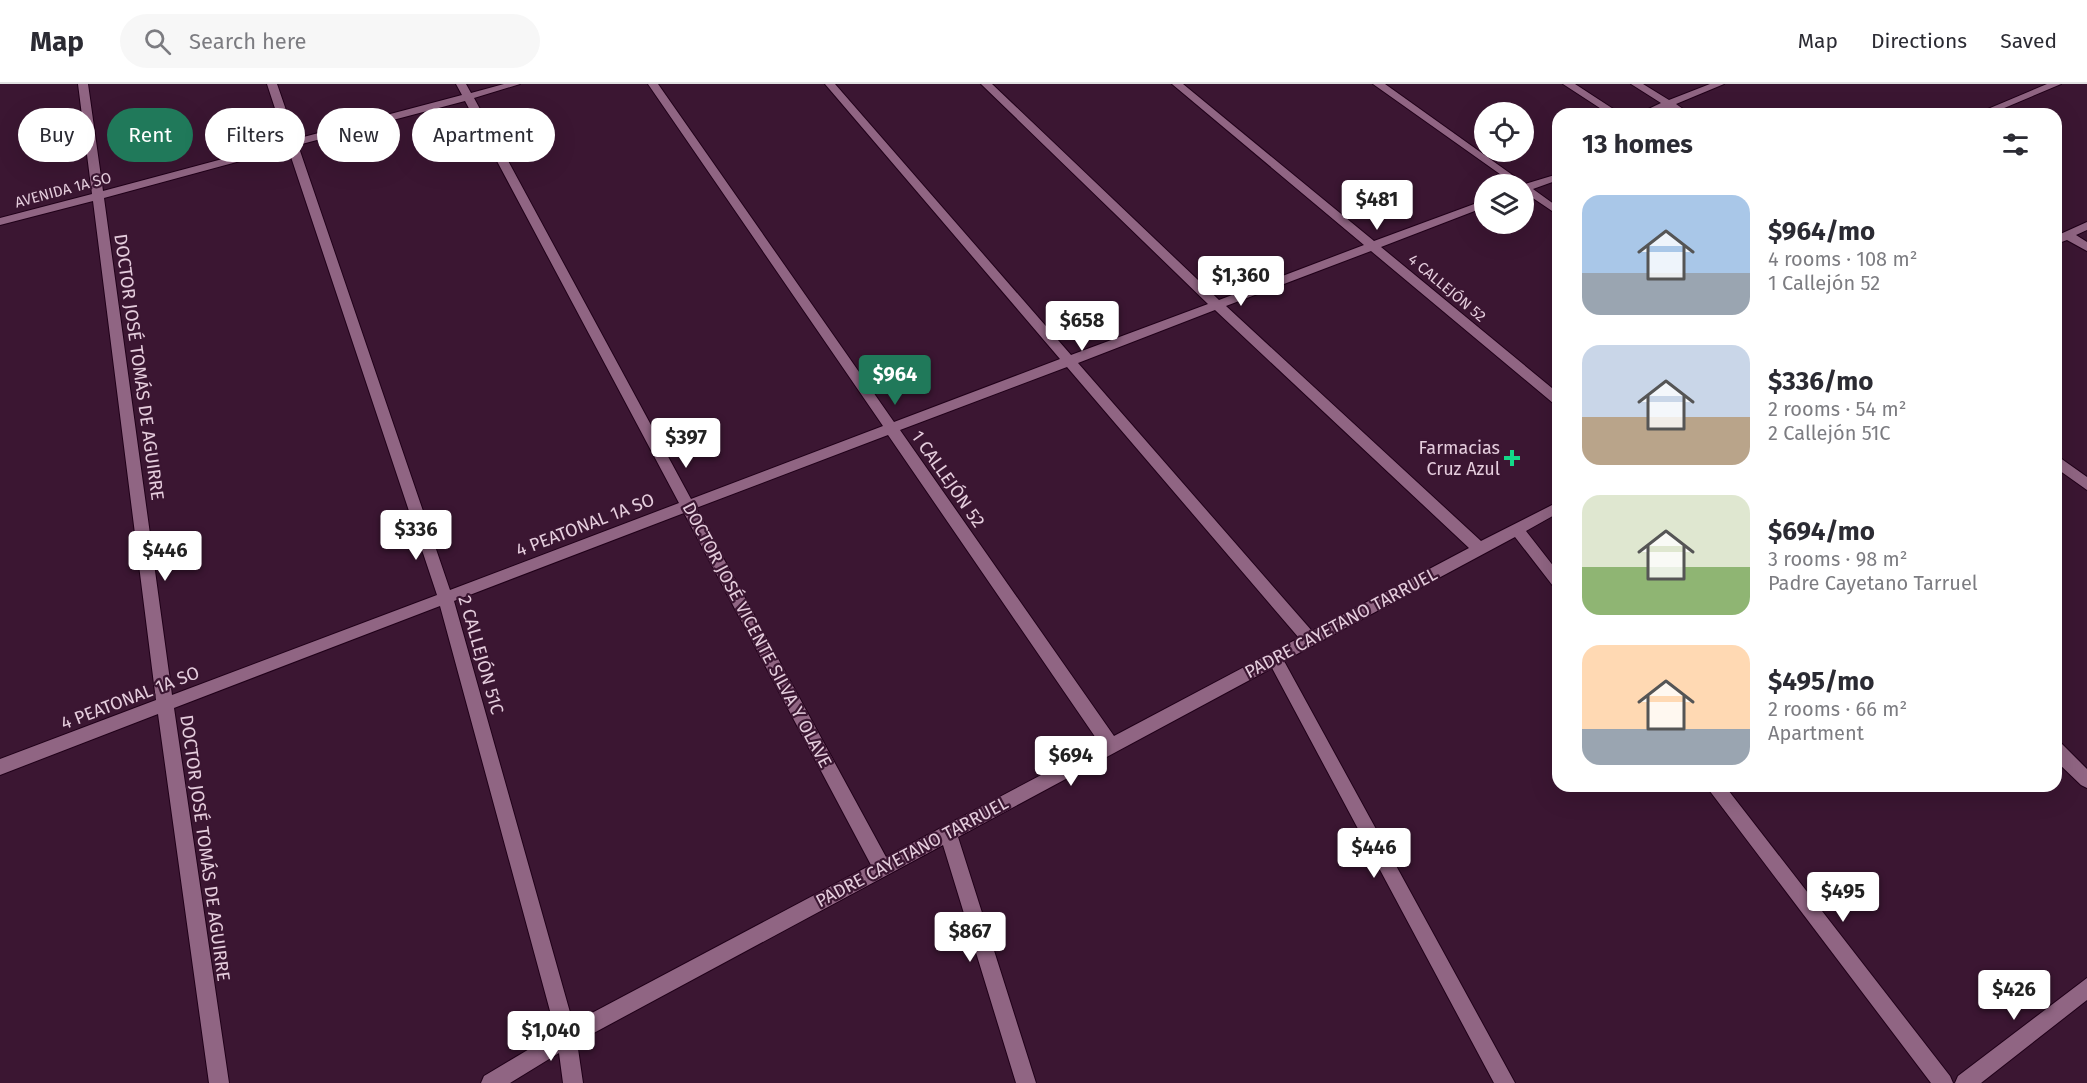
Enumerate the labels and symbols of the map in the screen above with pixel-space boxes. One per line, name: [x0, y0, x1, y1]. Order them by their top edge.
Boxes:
street label: AVENIDA 1A SO: [13, 168, 113, 212]
pin: $481: [1341, 180, 1413, 231]
street label: DOCTOR JOSÉ TOMÁS DE AGUIRRE: [109, 232, 170, 502]
street label: 4 CALLEJÓN 52: [1405, 250, 1489, 326]
pin: $1,360: [1192, 256, 1290, 307]
pin: $658: [1046, 301, 1118, 352]
pin: $964: [859, 355, 931, 406]
pin: $397: [650, 418, 722, 469]
street label: 1 CALLEJÓN 52: [907, 426, 990, 532]
place label: Farmacias Cruz Azul: [1419, 437, 1500, 480]
marker: Farmacias Cruz Azul: [1505, 451, 1519, 465]
street label: 4 PEATONAL 1A SO: [513, 488, 657, 562]
street label: DOCTOR JOSÉ VICENTE SILVA Y OLAVE: [678, 498, 837, 771]
pin: $336: [380, 510, 452, 561]
pin: $446: [129, 531, 201, 582]
street label: PADRE CAYETANO TARRUEL: [1241, 563, 1441, 683]
street label: 2 CALLEJÓN 51C: [454, 593, 508, 717]
street label: 4 PEATONAL 1A SO: [58, 661, 202, 735]
street label: DOCTOR JOSÉ TOMÁS DE AGUIRRE: [175, 713, 236, 983]
pin: $694: [1035, 736, 1107, 787]
street label: PADRE CAYETANO TARRUEL: [812, 792, 1012, 912]
pin: $446: [1338, 828, 1410, 879]
pin: $495: [1807, 872, 1879, 923]
pin: $867: [934, 912, 1006, 963]
pin: $426: [1978, 970, 2050, 1021]
pin: $1,040: [502, 1011, 600, 1062]

